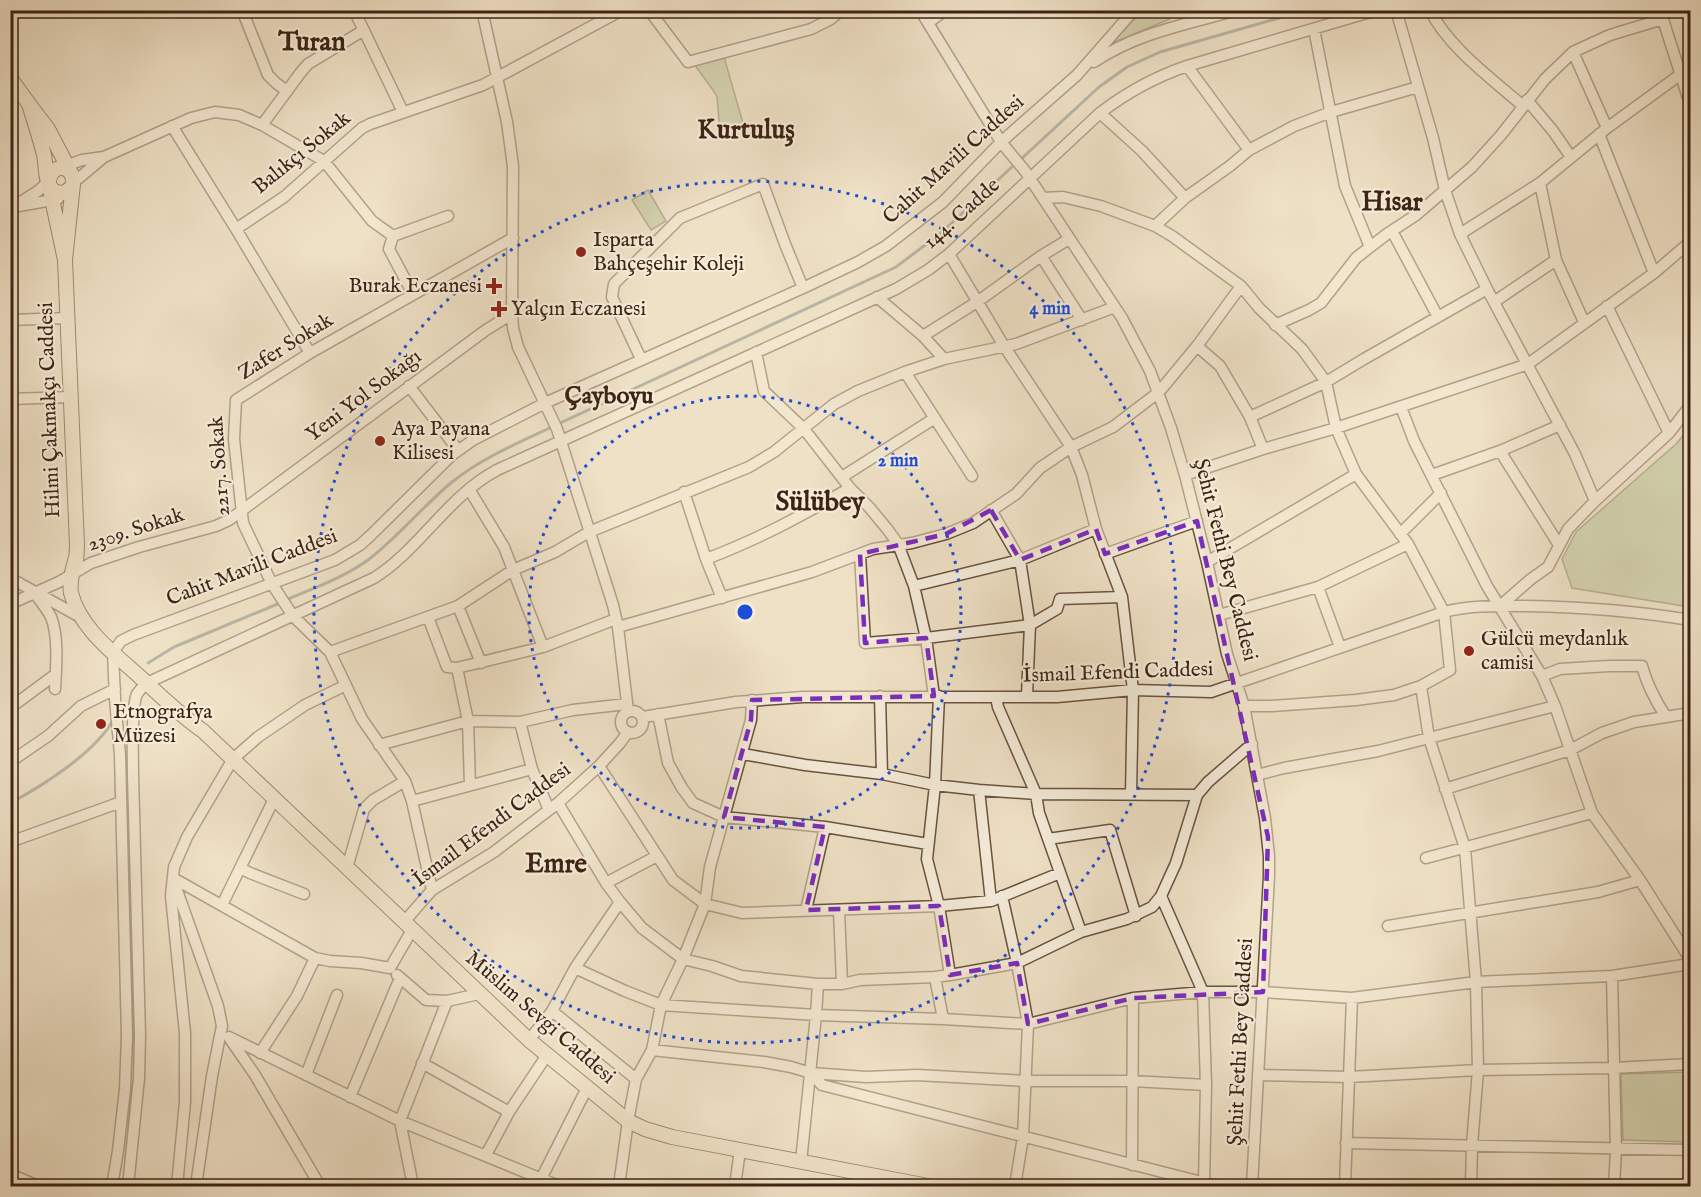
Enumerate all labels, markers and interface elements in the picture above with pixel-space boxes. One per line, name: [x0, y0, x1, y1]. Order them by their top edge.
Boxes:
district label: Turan: [277, 26, 346, 60]
street label: Cahit Mavili Caddesi: [878, 89, 1030, 231]
street label: Balıkçı Sokak: [248, 105, 357, 201]
district label: Kurtuluş: [697, 114, 795, 148]
street label: 144. Cadde: [918, 172, 1006, 256]
district label: Hisar: [1361, 186, 1424, 220]
place label: Isparta Bahçeşehir Koleji: [593, 227, 744, 278]
marker: Isparta Bahçeşehir Koleji: [574, 245, 588, 259]
place label: Burak Eczanesi: [348, 273, 482, 300]
marker: Burak Eczanesi: [487, 279, 501, 293]
place label: Yalçın Eczanesi: [511, 296, 646, 323]
text: 4 min: [1029, 298, 1071, 321]
street label: Hilmi Çakmakçı Caddesi: [33, 302, 67, 518]
marker: Yalçın Eczanesi: [492, 302, 506, 316]
street label: Zafer Sokak: [234, 307, 339, 387]
street label: Yeni Yol Sokağı: [301, 344, 427, 448]
district label: Çayboyu: [565, 381, 654, 412]
street label: 2217. Sokak: [203, 414, 237, 517]
place label: Aya Payana Kilisesi: [391, 416, 491, 467]
marker: Aya Payana Kilisesi: [373, 434, 387, 448]
text: 2 min: [878, 450, 919, 473]
street label: Şehit Fethi Bey Caddesi: [1187, 456, 1263, 664]
district label: Sülübey: [775, 486, 865, 520]
street label: 2309. Sokak: [84, 502, 188, 558]
street label: Cahit Mavili Caddesi: [163, 523, 341, 613]
centre of rings: [735, 602, 755, 622]
place label: Gülcü meydanlık camisi: [1481, 626, 1629, 677]
marker: Gülcü meydanlık camisi: [1462, 644, 1476, 658]
street label: İsmail Efendi Caddesi: [1022, 656, 1214, 690]
place label: Etnografya Müzesi: [113, 699, 213, 750]
marker: Etnografya Müzesi: [94, 717, 108, 731]
street label: İsmail Efendi Caddesi: [408, 757, 576, 893]
district label: Emre: [525, 848, 588, 882]
street label: Şehit Fethi Bey Caddesi: [1222, 937, 1260, 1147]
street label: Müslim Sevgi Caddesi: [459, 945, 621, 1091]

